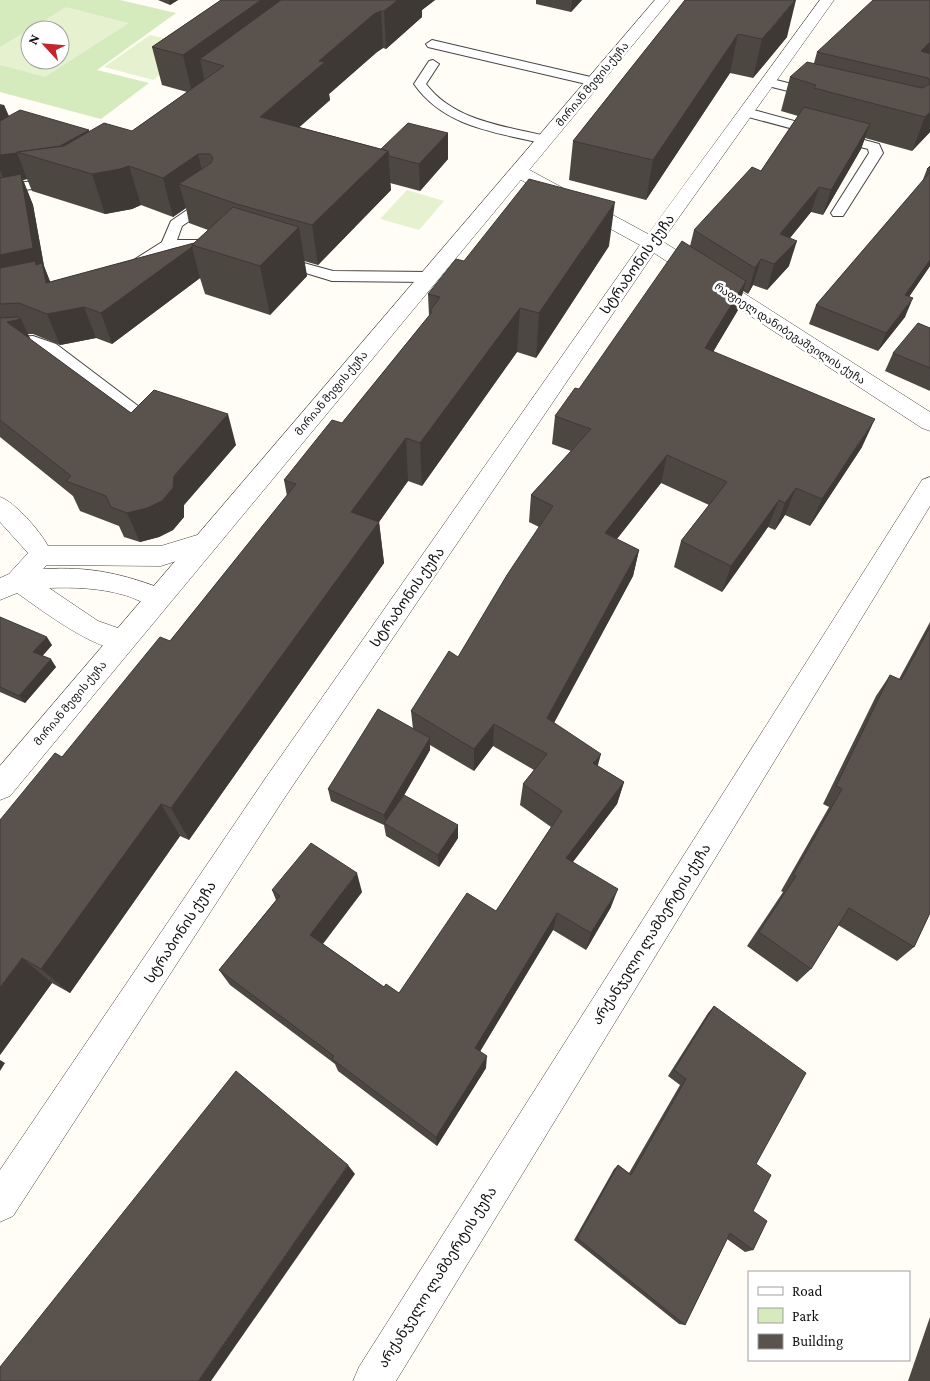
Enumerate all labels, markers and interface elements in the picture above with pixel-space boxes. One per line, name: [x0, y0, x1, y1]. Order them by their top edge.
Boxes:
north arrow: [20, 20, 70, 70]
text: N: [24, 31, 43, 47]
street label: მირიან მეფის ქუჩა: [553, 40, 631, 129]
street label: სტრაბონის ქუჩა: [597, 211, 678, 318]
street label: რაფიელ დანიბეგაშვილის ქუჩა: [712, 280, 867, 387]
street label: მირიან მეფის ქუჩა: [292, 349, 370, 438]
street label: სტრაბონის ქუჩა: [367, 544, 448, 651]
street label: მირიან მეფის ქუჩა: [31, 659, 109, 748]
street label: არქანჯელო ლამბერტის ქუჩა: [589, 841, 714, 1028]
street label: სტრაბონის ქუჩა: [141, 878, 220, 986]
street label: არქანჯელო ლამბერტის ქუჩა: [375, 1184, 500, 1371]
legend: [748, 1271, 910, 1361]
text: Road: [792, 1283, 823, 1299]
text: Park: [792, 1308, 819, 1324]
text: Building: [792, 1333, 843, 1350]

